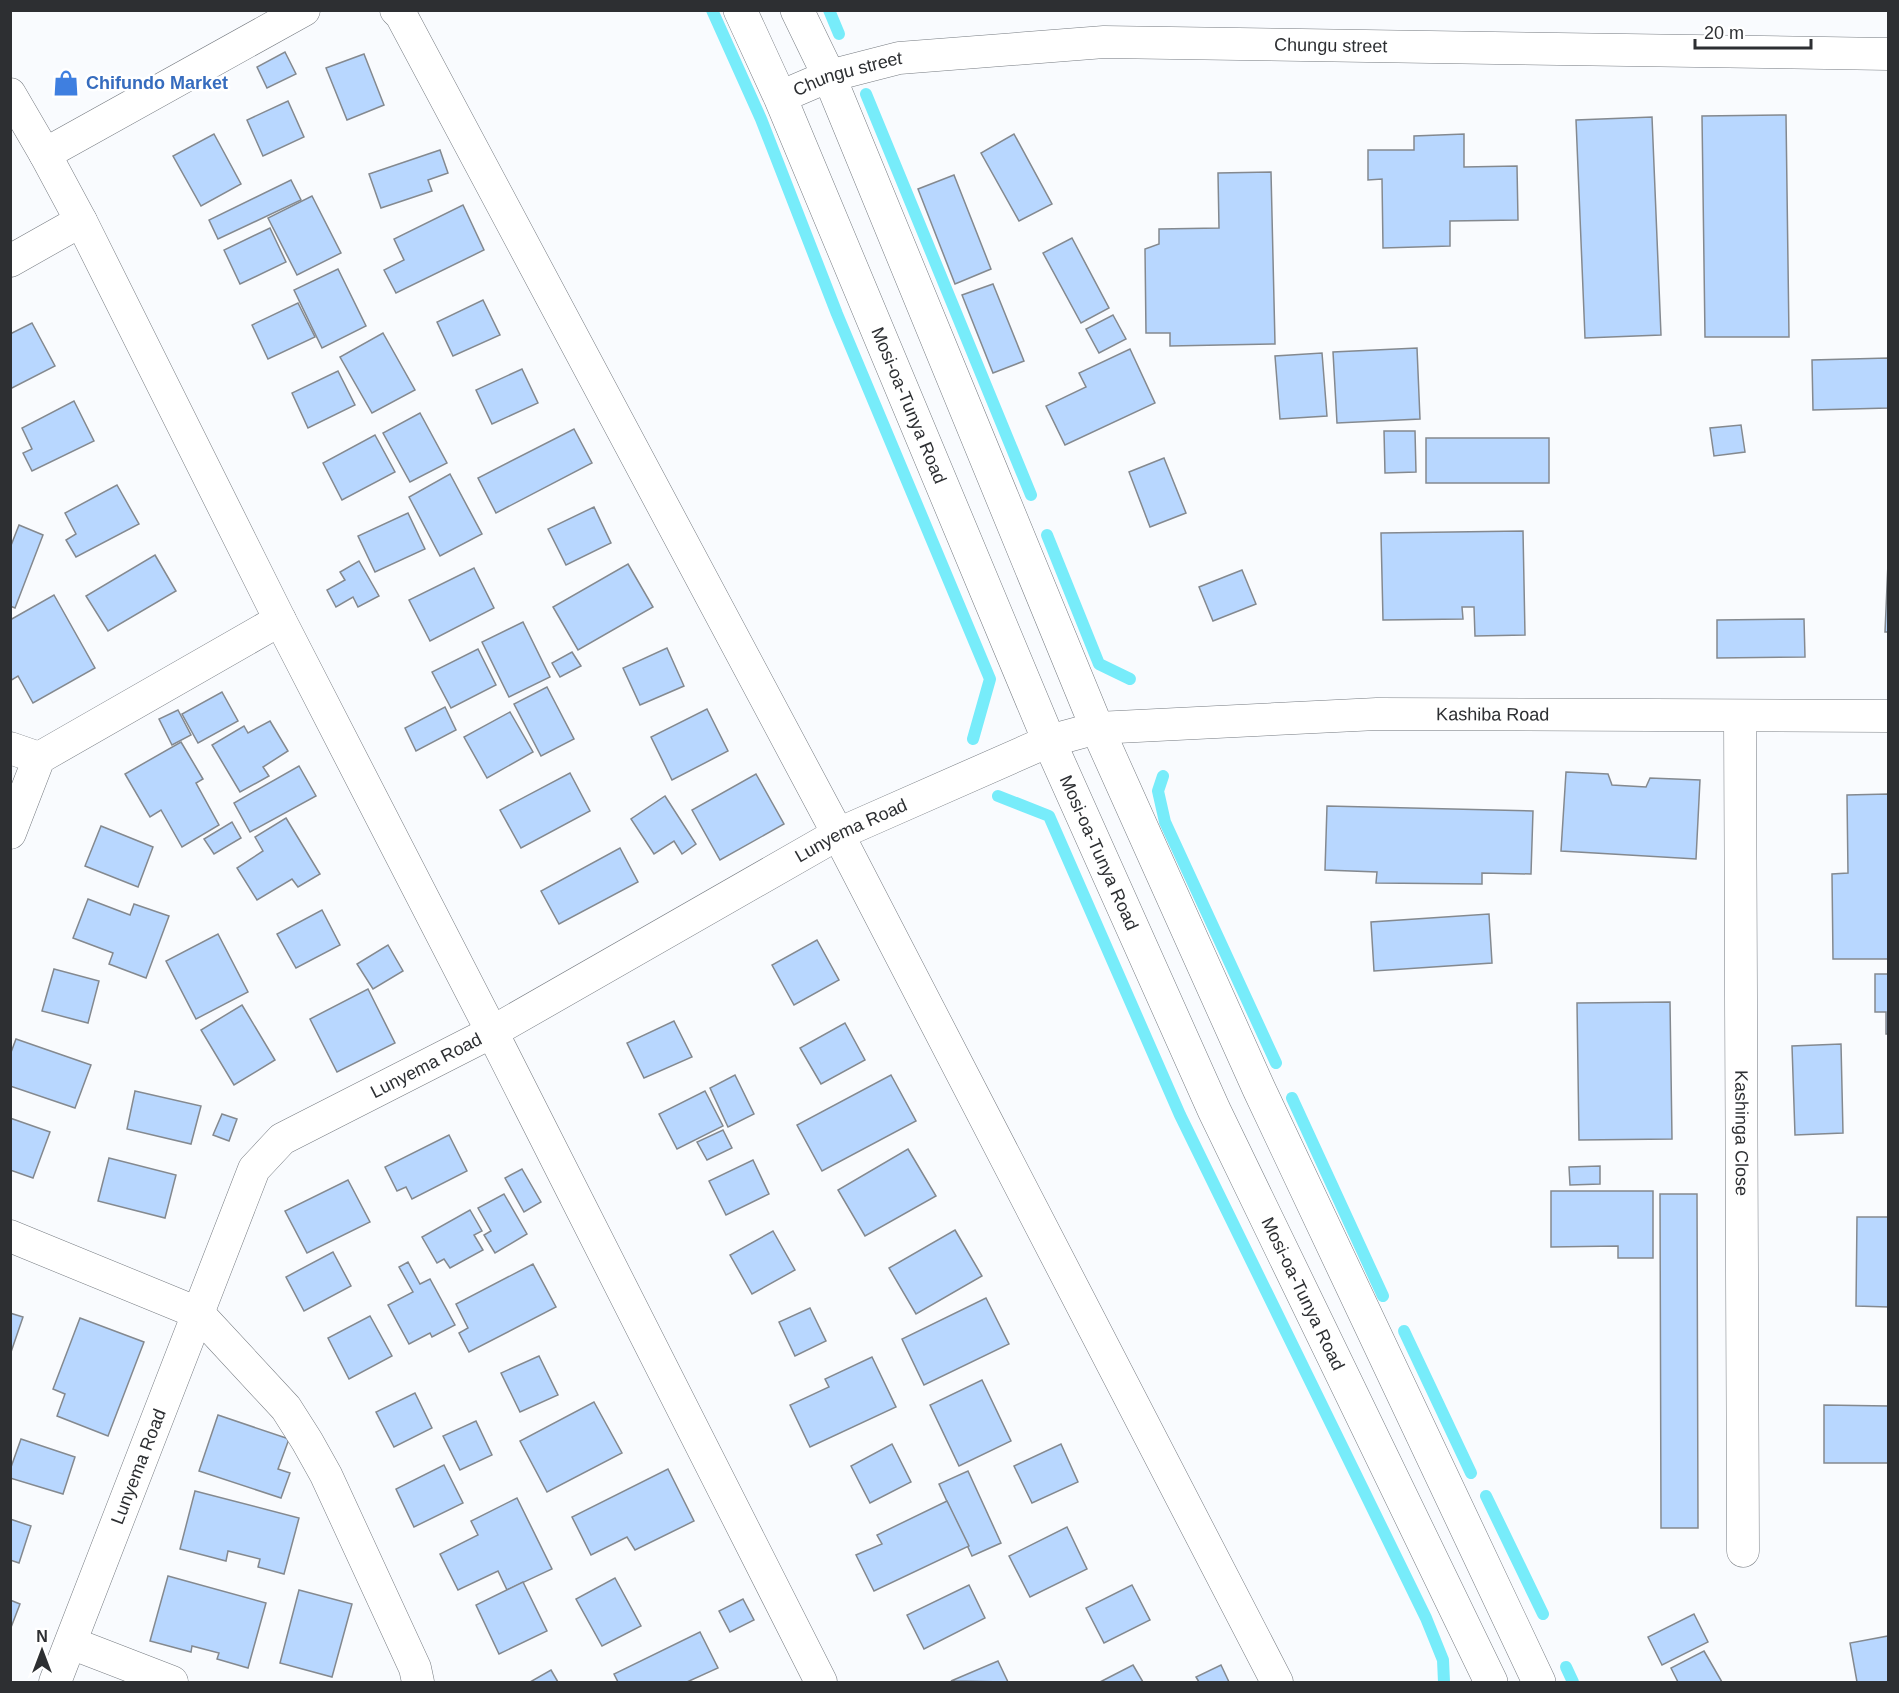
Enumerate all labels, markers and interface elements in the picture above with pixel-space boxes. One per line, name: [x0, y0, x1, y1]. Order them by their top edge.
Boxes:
scale bar: [1695, 12, 1810, 50]
text: 20 m: [1704, 23, 1744, 43]
street label: Chungu street: [1274, 35, 1387, 56]
street label: Chungu street: [790, 48, 903, 100]
shop icon: Chifundo Market: [51, 68, 81, 98]
place label: Chifundo Market: [86, 73, 228, 93]
street label: Mosi-oa-Tunya Road: [867, 324, 950, 487]
street label: Kashiba Road: [1436, 704, 1549, 725]
street label: Mosi-oa-Tunya Road: [1056, 772, 1142, 933]
street label: Lunyema Road: [792, 795, 910, 866]
street label: Lunyema Road: [367, 1029, 485, 1102]
street label: Kashinga Close: [1731, 1070, 1752, 1196]
street label: Mosi-oa-Tunya Road: [1257, 1214, 1348, 1373]
street label: Lunyema Road: [107, 1406, 170, 1527]
north arrow: [12, 1621, 72, 1681]
text: N: [36, 1628, 48, 1645]

